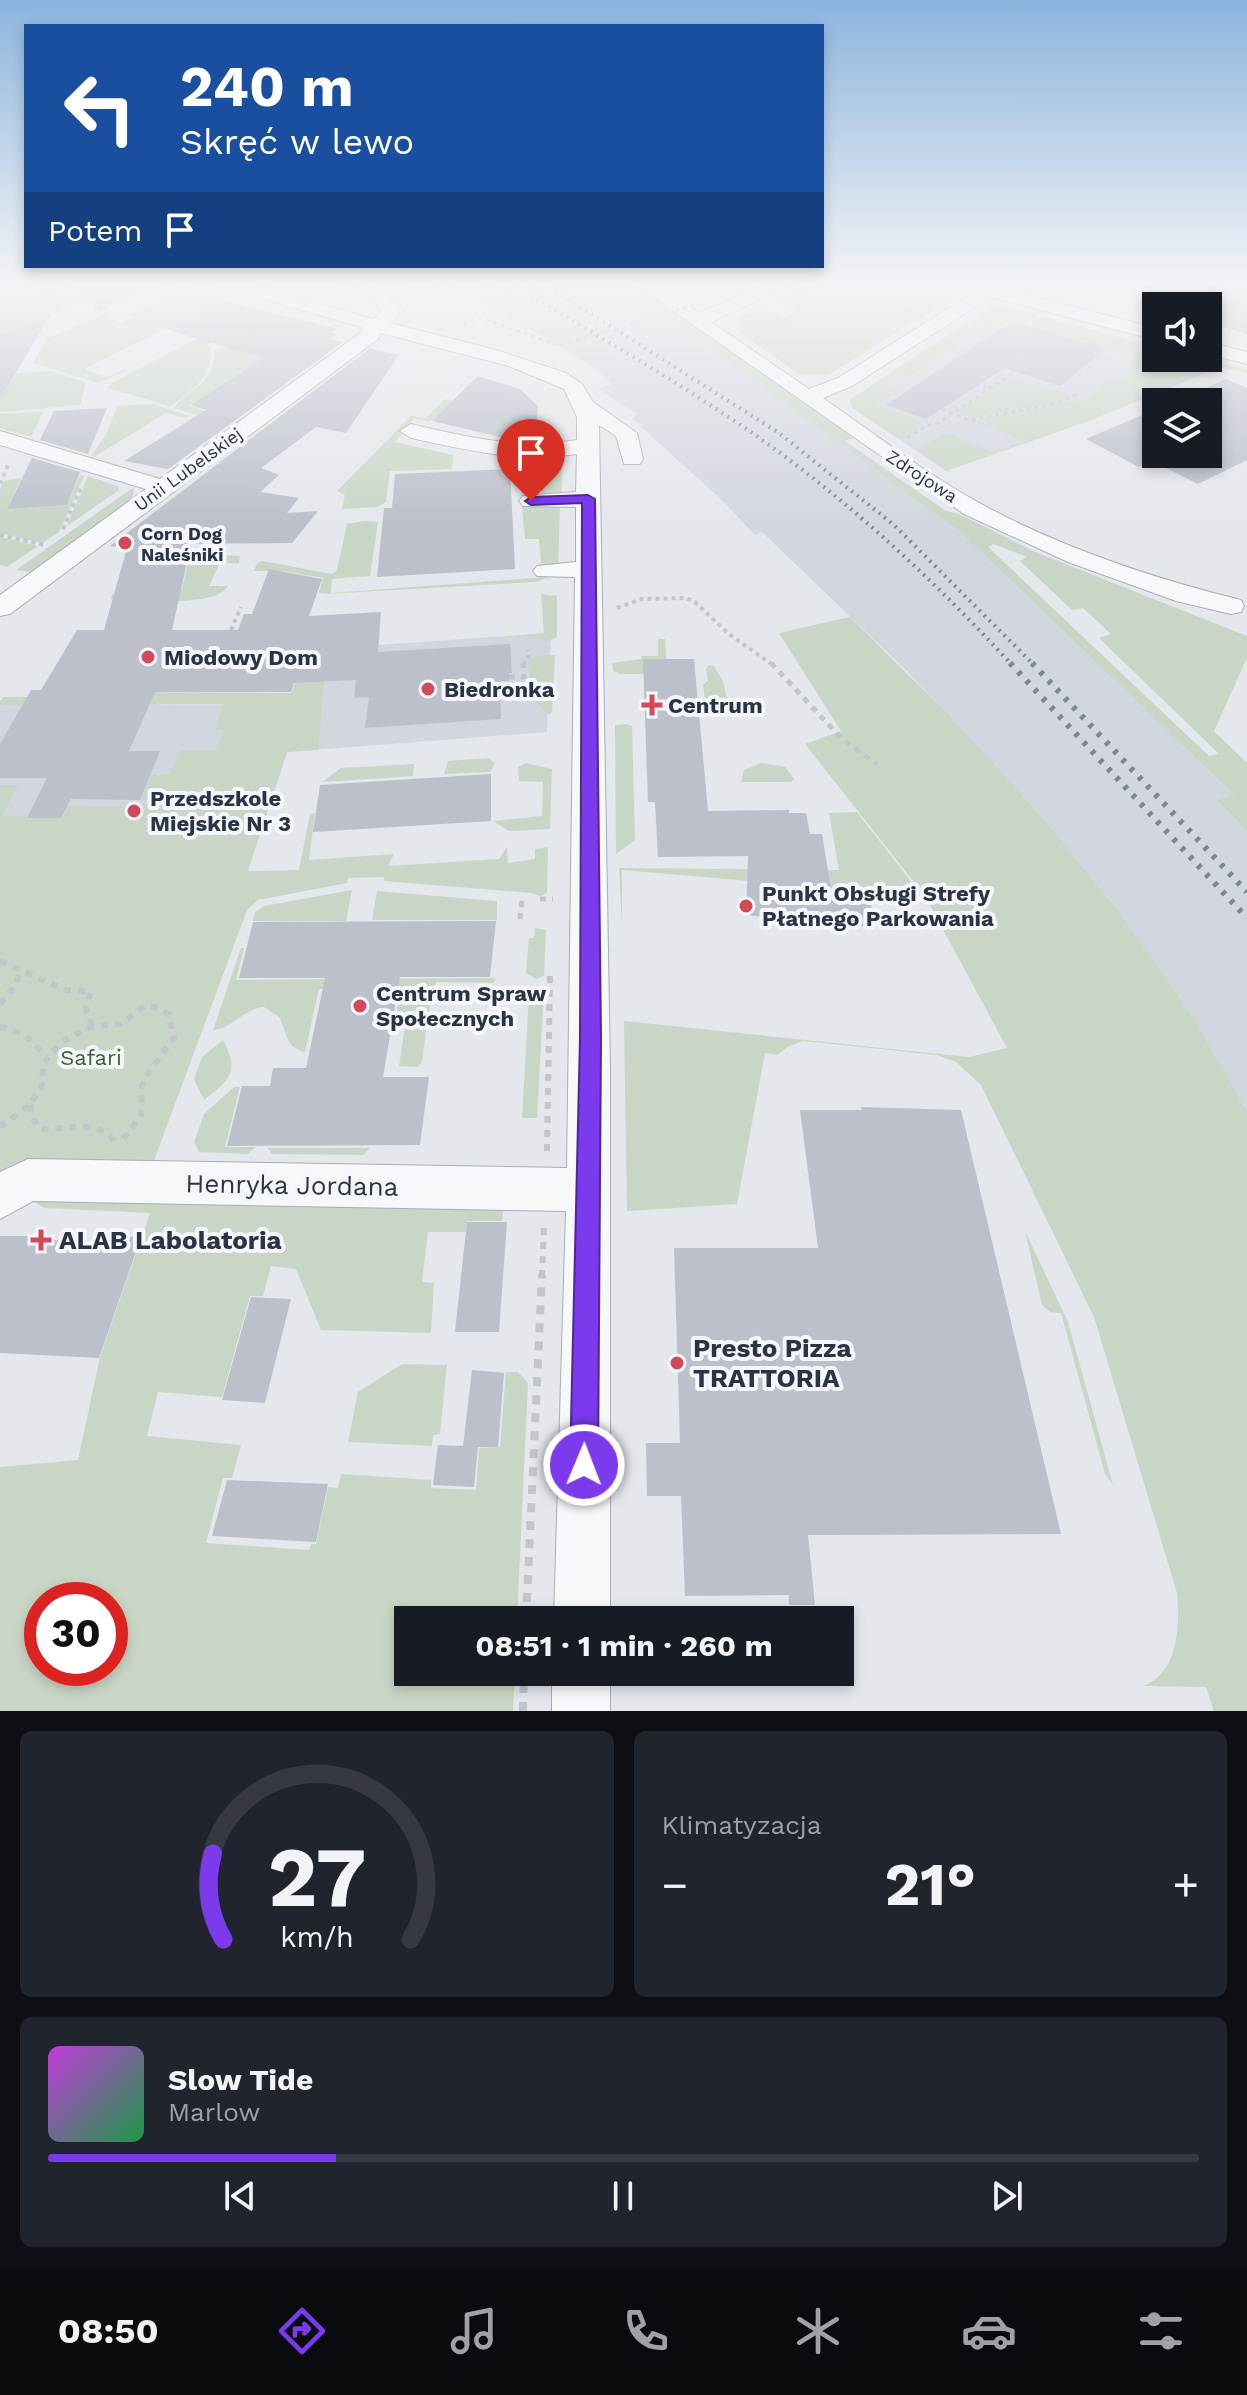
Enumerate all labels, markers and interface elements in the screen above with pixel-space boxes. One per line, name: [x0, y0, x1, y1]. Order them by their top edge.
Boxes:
text: 240 m: [180, 54, 354, 120]
icon: left: [48, 56, 152, 160]
text: Skręć w lewo: [180, 121, 414, 163]
icon: arrive: [158, 208, 202, 252]
text: Potem: [48, 213, 142, 248]
map controls: [1142, 292, 1222, 468]
button: sound: [1142, 292, 1222, 372]
button: layers: [1142, 388, 1222, 468]
pin: [497, 419, 565, 501]
street label: Unii Lubelskiej: [130, 423, 246, 515]
icon: arrive: [509, 431, 553, 475]
street label: Zdrojowa: [883, 445, 961, 507]
place label: Corn Dog Naleśniki: [141, 523, 223, 565]
marker: Corn Dog Naleśniki: [116, 534, 134, 552]
place label: Miodowy Dom: [164, 645, 318, 670]
marker: Miodowy Dom: [139, 648, 157, 666]
place label: Biedronka: [444, 677, 555, 702]
marker: Biedronka: [419, 680, 437, 698]
place label: Centrum: [668, 693, 763, 718]
marker: Centrum: [643, 696, 661, 714]
place label: Przedszkole Miejskie Nr 3: [150, 786, 291, 836]
marker: Przedszkole Miejskie Nr 3: [125, 802, 143, 820]
place label: Punkt Obsługi Strefy Płatnego Parkowania: [762, 881, 994, 931]
marker: Punkt Obsługi Strefy Płatnego Parkowania: [737, 897, 755, 915]
place label: Centrum Spraw Społecznych: [376, 981, 547, 1031]
marker: Centrum Spraw Społecznych: [351, 997, 369, 1015]
park label: Safari: [60, 1045, 122, 1070]
street label: Henryka Jordana: [185, 1168, 399, 1202]
place label: ALAB Labolatoria: [59, 1225, 282, 1255]
marker: ALAB Labolatoria: [30, 1229, 52, 1251]
place label: Presto Pizza TRATTORIA: [693, 1333, 852, 1393]
marker: Presto Pizza TRATTORIA: [668, 1354, 686, 1372]
position arrow: [542, 1423, 626, 1507]
speed limit sign: 30: [24, 1582, 128, 1686]
text: 08:51 · 1 min · 260 m: [475, 1628, 773, 1663]
text: Klimatyzacja: [662, 1810, 822, 1840]
text: 27: [267, 1829, 366, 1926]
text: 21°: [885, 1849, 976, 1920]
text: −: [662, 1859, 688, 1911]
text: +: [1172, 1859, 1199, 1911]
text: km/h: [280, 1920, 354, 1954]
text: Slow Tide: [168, 2062, 313, 2097]
text: Marlow: [168, 2097, 260, 2127]
icon: previous: [218, 2174, 262, 2218]
icon: pause: [601, 2174, 645, 2218]
icon: next: [985, 2174, 1029, 2218]
icon: directions: [274, 2303, 330, 2359]
icon: music: [446, 2303, 502, 2359]
icon: phone: [618, 2303, 674, 2359]
icon: climate: [790, 2303, 846, 2359]
icon: car: [961, 2303, 1017, 2359]
icon: filters: [1133, 2303, 1189, 2359]
text: 08:50: [58, 2310, 159, 2352]

